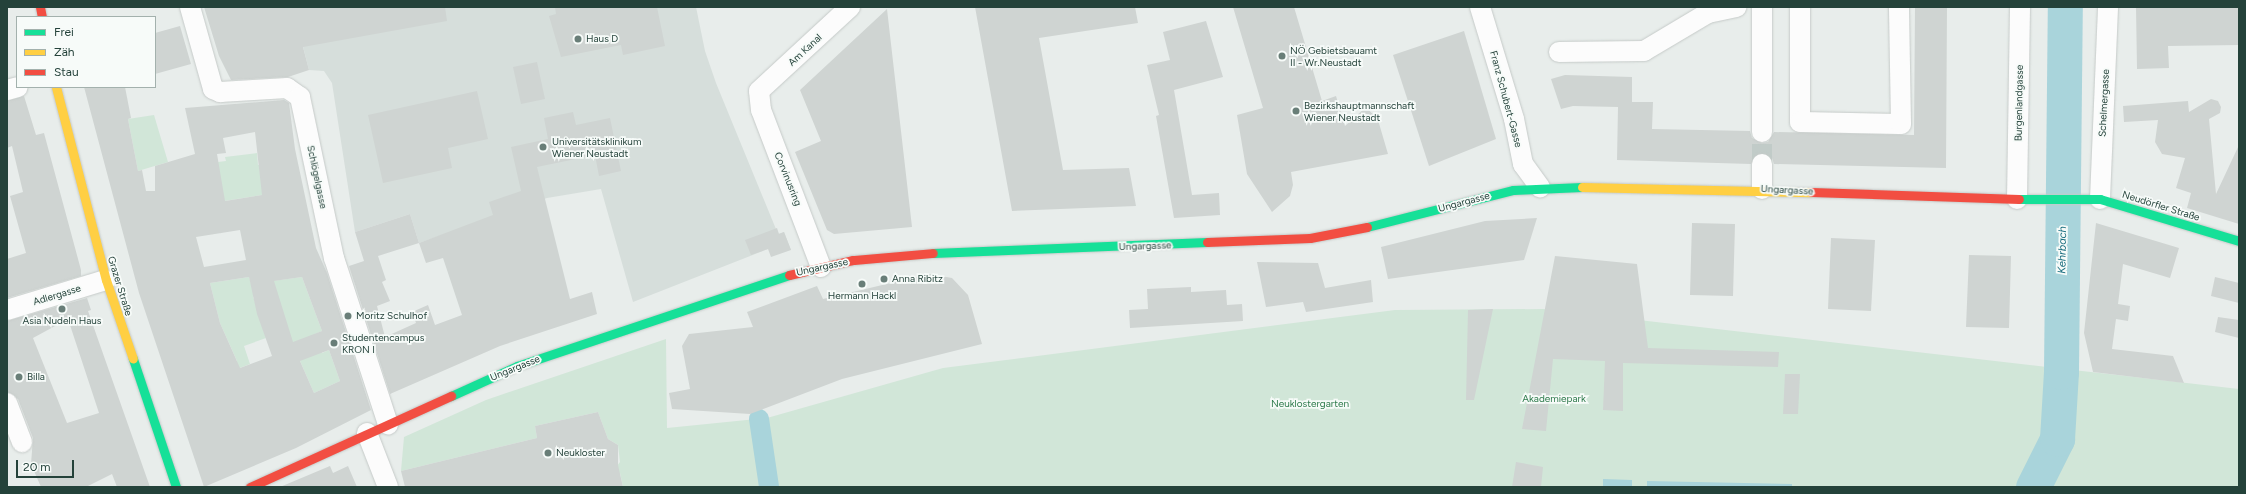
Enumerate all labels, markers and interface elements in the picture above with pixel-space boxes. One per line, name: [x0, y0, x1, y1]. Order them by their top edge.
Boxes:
legend: [16, 16, 156, 88]
text: Frei: [54, 25, 74, 39]
street label: Am Kanal: [786, 31, 824, 69]
place label: Haus D: [586, 33, 618, 45]
marker: Haus D: [573, 34, 583, 44]
place label: NÖ Gebietsbauamt II - Wr.Neustadt: [1290, 44, 1377, 68]
text: Zäh: [54, 45, 75, 59]
street label: Franz Schubert-Gasse: [1487, 49, 1525, 149]
marker: NÖ Gebietsbauamt II - Wr.Neustadt: [1277, 51, 1287, 61]
text: Stau: [54, 65, 79, 79]
street label: Burgenlandgasse: [2012, 65, 2026, 141]
street label: Schelmergasse: [2096, 69, 2112, 137]
place label: Bezirkshauptmannschaft Wiener Neustadt: [1304, 99, 1415, 122]
marker: Bezirkshauptmannschaft Wiener Neustadt: [1291, 106, 1301, 116]
place label: Universitätsklinikum Wiener Neustadt: [552, 135, 641, 158]
marker: Universitätsklinikum Wiener Neustadt: [537, 141, 549, 153]
street label: Schlögelgasse: [304, 144, 330, 210]
street label: Corvinusring: [772, 150, 804, 208]
street label: Ungargasse: [1760, 183, 1814, 197]
street label: Neudörfler Straße: [2121, 188, 2201, 224]
street label: Ungargasse: [1437, 189, 1491, 215]
water label: Kehrbach: [2056, 226, 2070, 274]
street label: Ungargasse: [1118, 239, 1172, 253]
street label: Grazer Straße: [105, 255, 135, 317]
street label: Ungargasse: [795, 256, 849, 278]
place label: Anna Ribitz: [892, 273, 943, 285]
marker: Anna Ribitz: [879, 274, 889, 284]
marker: Hermann Hackl: [857, 279, 867, 289]
street label: Adlergasse: [32, 282, 82, 308]
place label: Hermann Hackl: [828, 290, 896, 302]
marker: Asia Nudeln Haus: [57, 304, 67, 314]
place label: Moritz Schulhof: [356, 310, 427, 322]
marker: Moritz Schulhof: [343, 311, 353, 321]
place label: Asia Nudeln Haus: [22, 315, 102, 327]
place label: Studentencampus KRON I: [342, 331, 424, 354]
marker: Studentencampus KRON I: [329, 338, 339, 348]
street label: Ungargasse: [488, 353, 542, 383]
place label: Billa: [27, 371, 45, 383]
marker: Billa: [14, 372, 24, 382]
park label: Akademiepark: [1522, 393, 1586, 405]
park label: Neuklostergarten: [1271, 398, 1349, 410]
place label: Neukloster: [556, 447, 605, 459]
marker: Neukloster: [543, 448, 553, 458]
scale bar: [18, 452, 76, 478]
text: 20 m: [23, 460, 51, 474]

